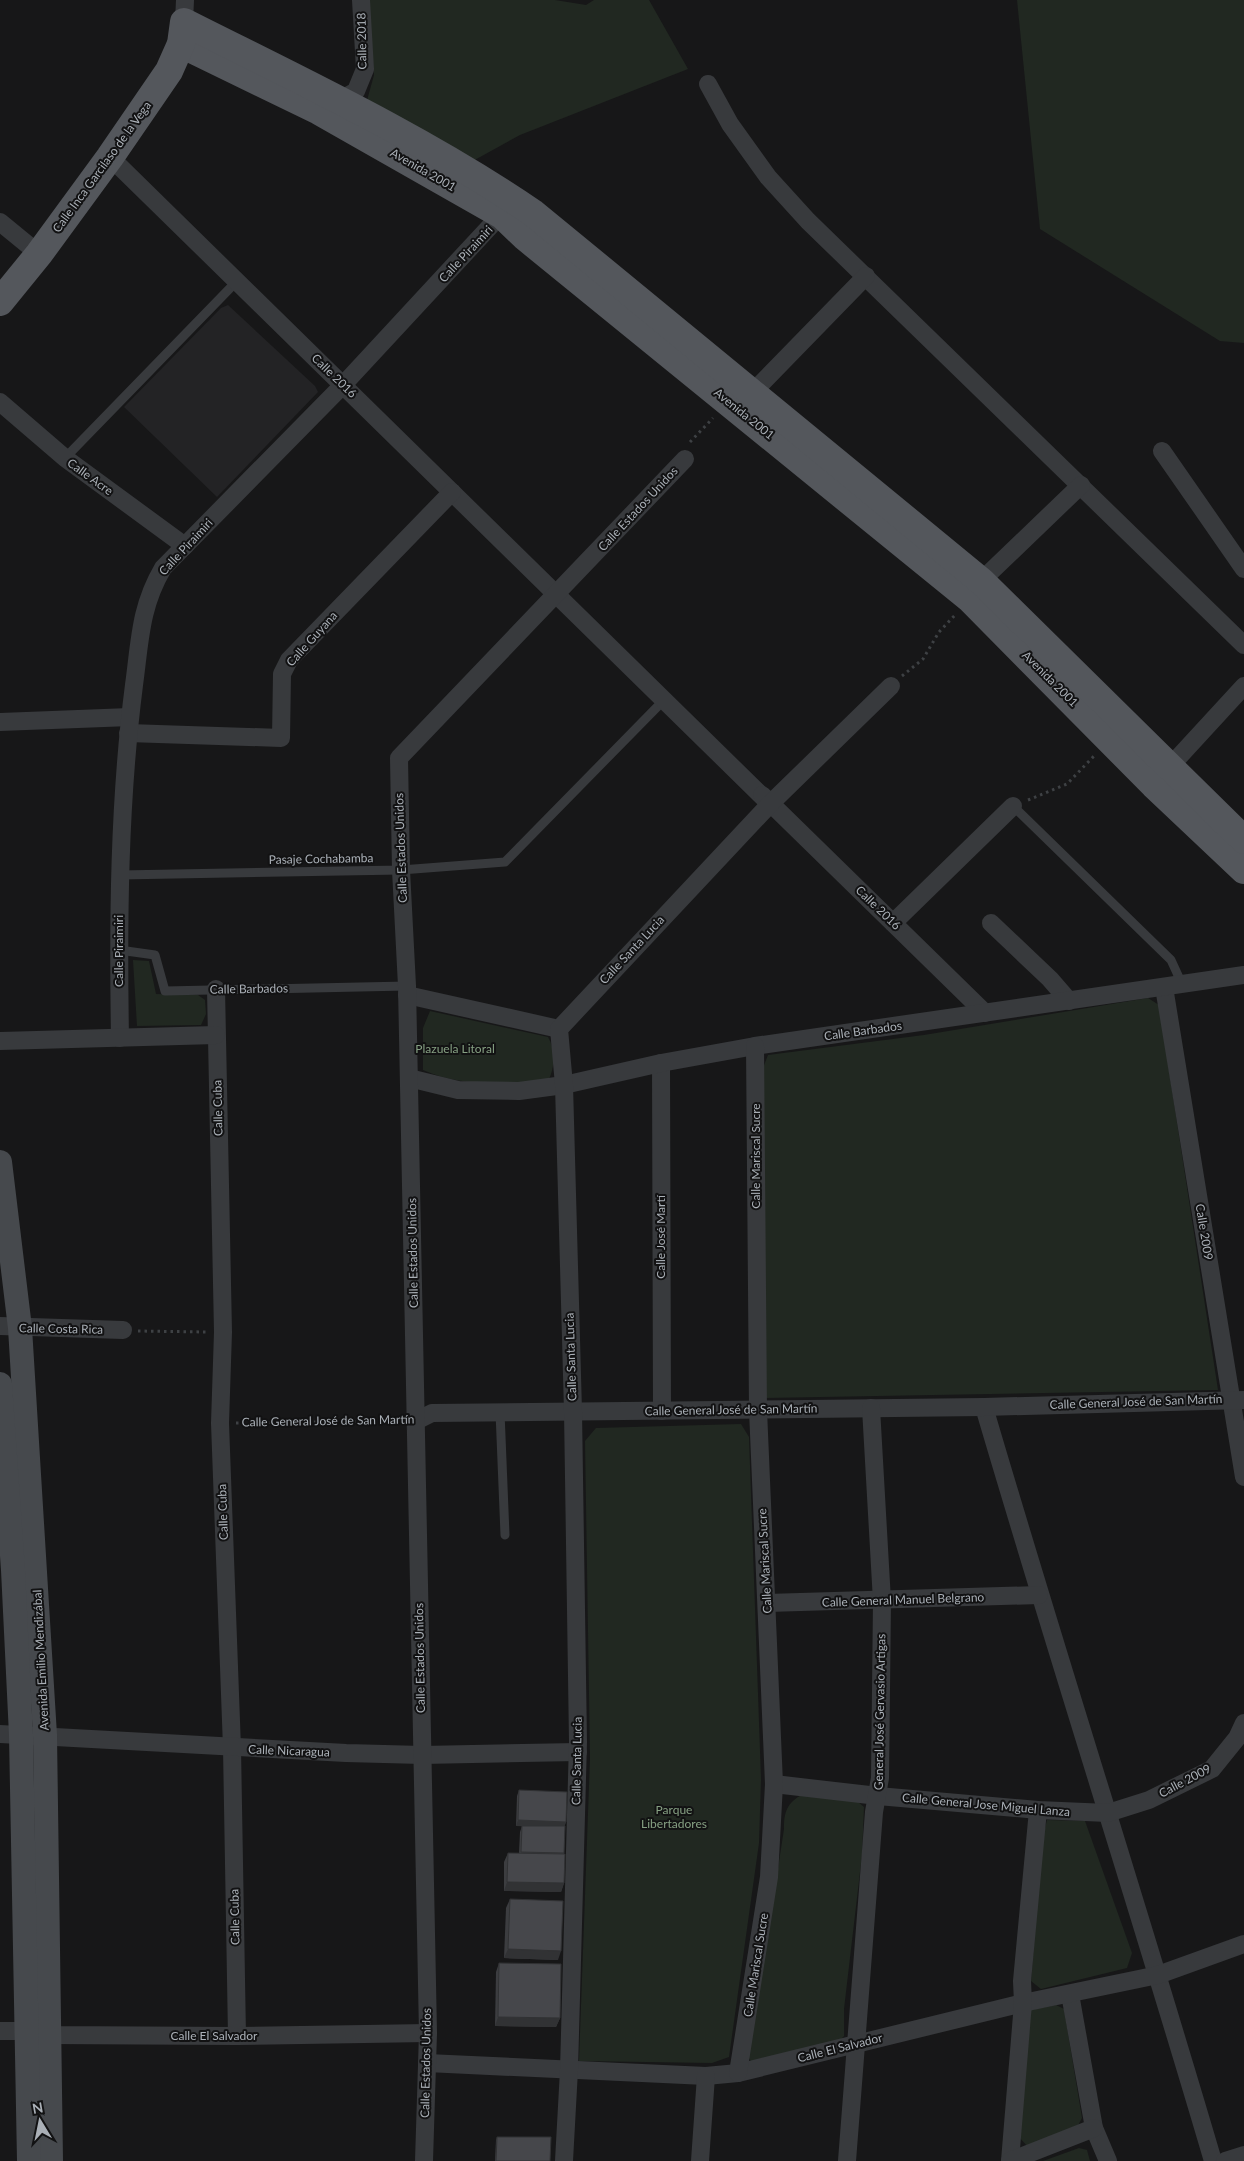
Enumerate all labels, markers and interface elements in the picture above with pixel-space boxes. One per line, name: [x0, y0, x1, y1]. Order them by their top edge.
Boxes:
street label: Calle 2018: [354, 12, 369, 70]
street label: Calle Inca Garcilaso de la Vega: [49, 98, 154, 235]
street label: Avenida 2001: [388, 145, 459, 194]
street label: Calle Piraimiri: [436, 222, 496, 285]
street label: Calle 2016: [309, 350, 360, 401]
street label: Avenida 2001: [711, 385, 777, 442]
street label: Calle Acre: [65, 455, 116, 498]
street label: Calle Estados Unidos: [595, 463, 681, 554]
street label: Calle Piraimiri: [156, 515, 216, 578]
street label: Calle Guyana: [283, 608, 340, 669]
street label: Avenida 2001: [1019, 647, 1082, 710]
street label: Calle Estados Unidos: [391, 793, 410, 903]
street label: Pasaje Cochabamba: [268, 850, 374, 867]
street label: Calle 2016: [853, 882, 904, 933]
street label: Calle Santa Lucia: [596, 912, 667, 987]
street label: Calle Piraimiri: [111, 915, 126, 987]
street label: Calle Barbados: [210, 980, 288, 997]
street label: Calle Barbados: [823, 1018, 903, 1043]
park label: Plazuela Litoral: [415, 1041, 495, 1056]
street label: Calle Cuba: [210, 1080, 225, 1136]
street label: Calle Mariscal Sucre: [748, 1103, 763, 1209]
street label: Calle José Martí: [653, 1195, 668, 1279]
street label: Calle Estados Unidos: [404, 1198, 421, 1308]
street label: Calle 2009: [1193, 1203, 1216, 1261]
street label: Calle Santa Lucia: [561, 1313, 580, 1401]
street label: Calle Costa Rica: [19, 1320, 103, 1337]
street label: Calle General José de San Martín: [1049, 1391, 1223, 1412]
street label: Calle General José de San Martín: [644, 1400, 818, 1419]
street label: Calle General José de San Martín: [241, 1411, 415, 1430]
street label: Calle Cuba: [214, 1484, 231, 1540]
street label: Calle Mariscal Sucre: [754, 1508, 775, 1614]
street label: Avenida Emilio Mendizábal: [29, 1589, 52, 1731]
street label: Calle General Manuel Belgrano: [821, 1589, 985, 1610]
street label: Calle Estados Unidos: [411, 1603, 428, 1713]
street label: General José Gervasio Artigas: [871, 1634, 888, 1790]
street label: Calle Santa Lucia: [568, 1717, 585, 1805]
street label: Calle Nicaragua: [248, 1742, 330, 1759]
street label: Calle 2009: [1156, 1761, 1213, 1801]
street label: Calle General Jose Miguel Lanza: [901, 1790, 1071, 1819]
park label: Parque Libertadores: [641, 1802, 707, 1831]
street label: Calle Cuba: [227, 1889, 242, 1945]
street label: Calle Mariscal Sucre: [740, 1912, 771, 2018]
street label: Calle Estados Unidos: [417, 2008, 434, 2118]
street label: Calle El Salvador: [171, 2028, 258, 2043]
street label: Calle El Salvador: [796, 2030, 884, 2065]
north arrow: [15, 2096, 65, 2146]
text: N: [31, 2098, 44, 2117]

